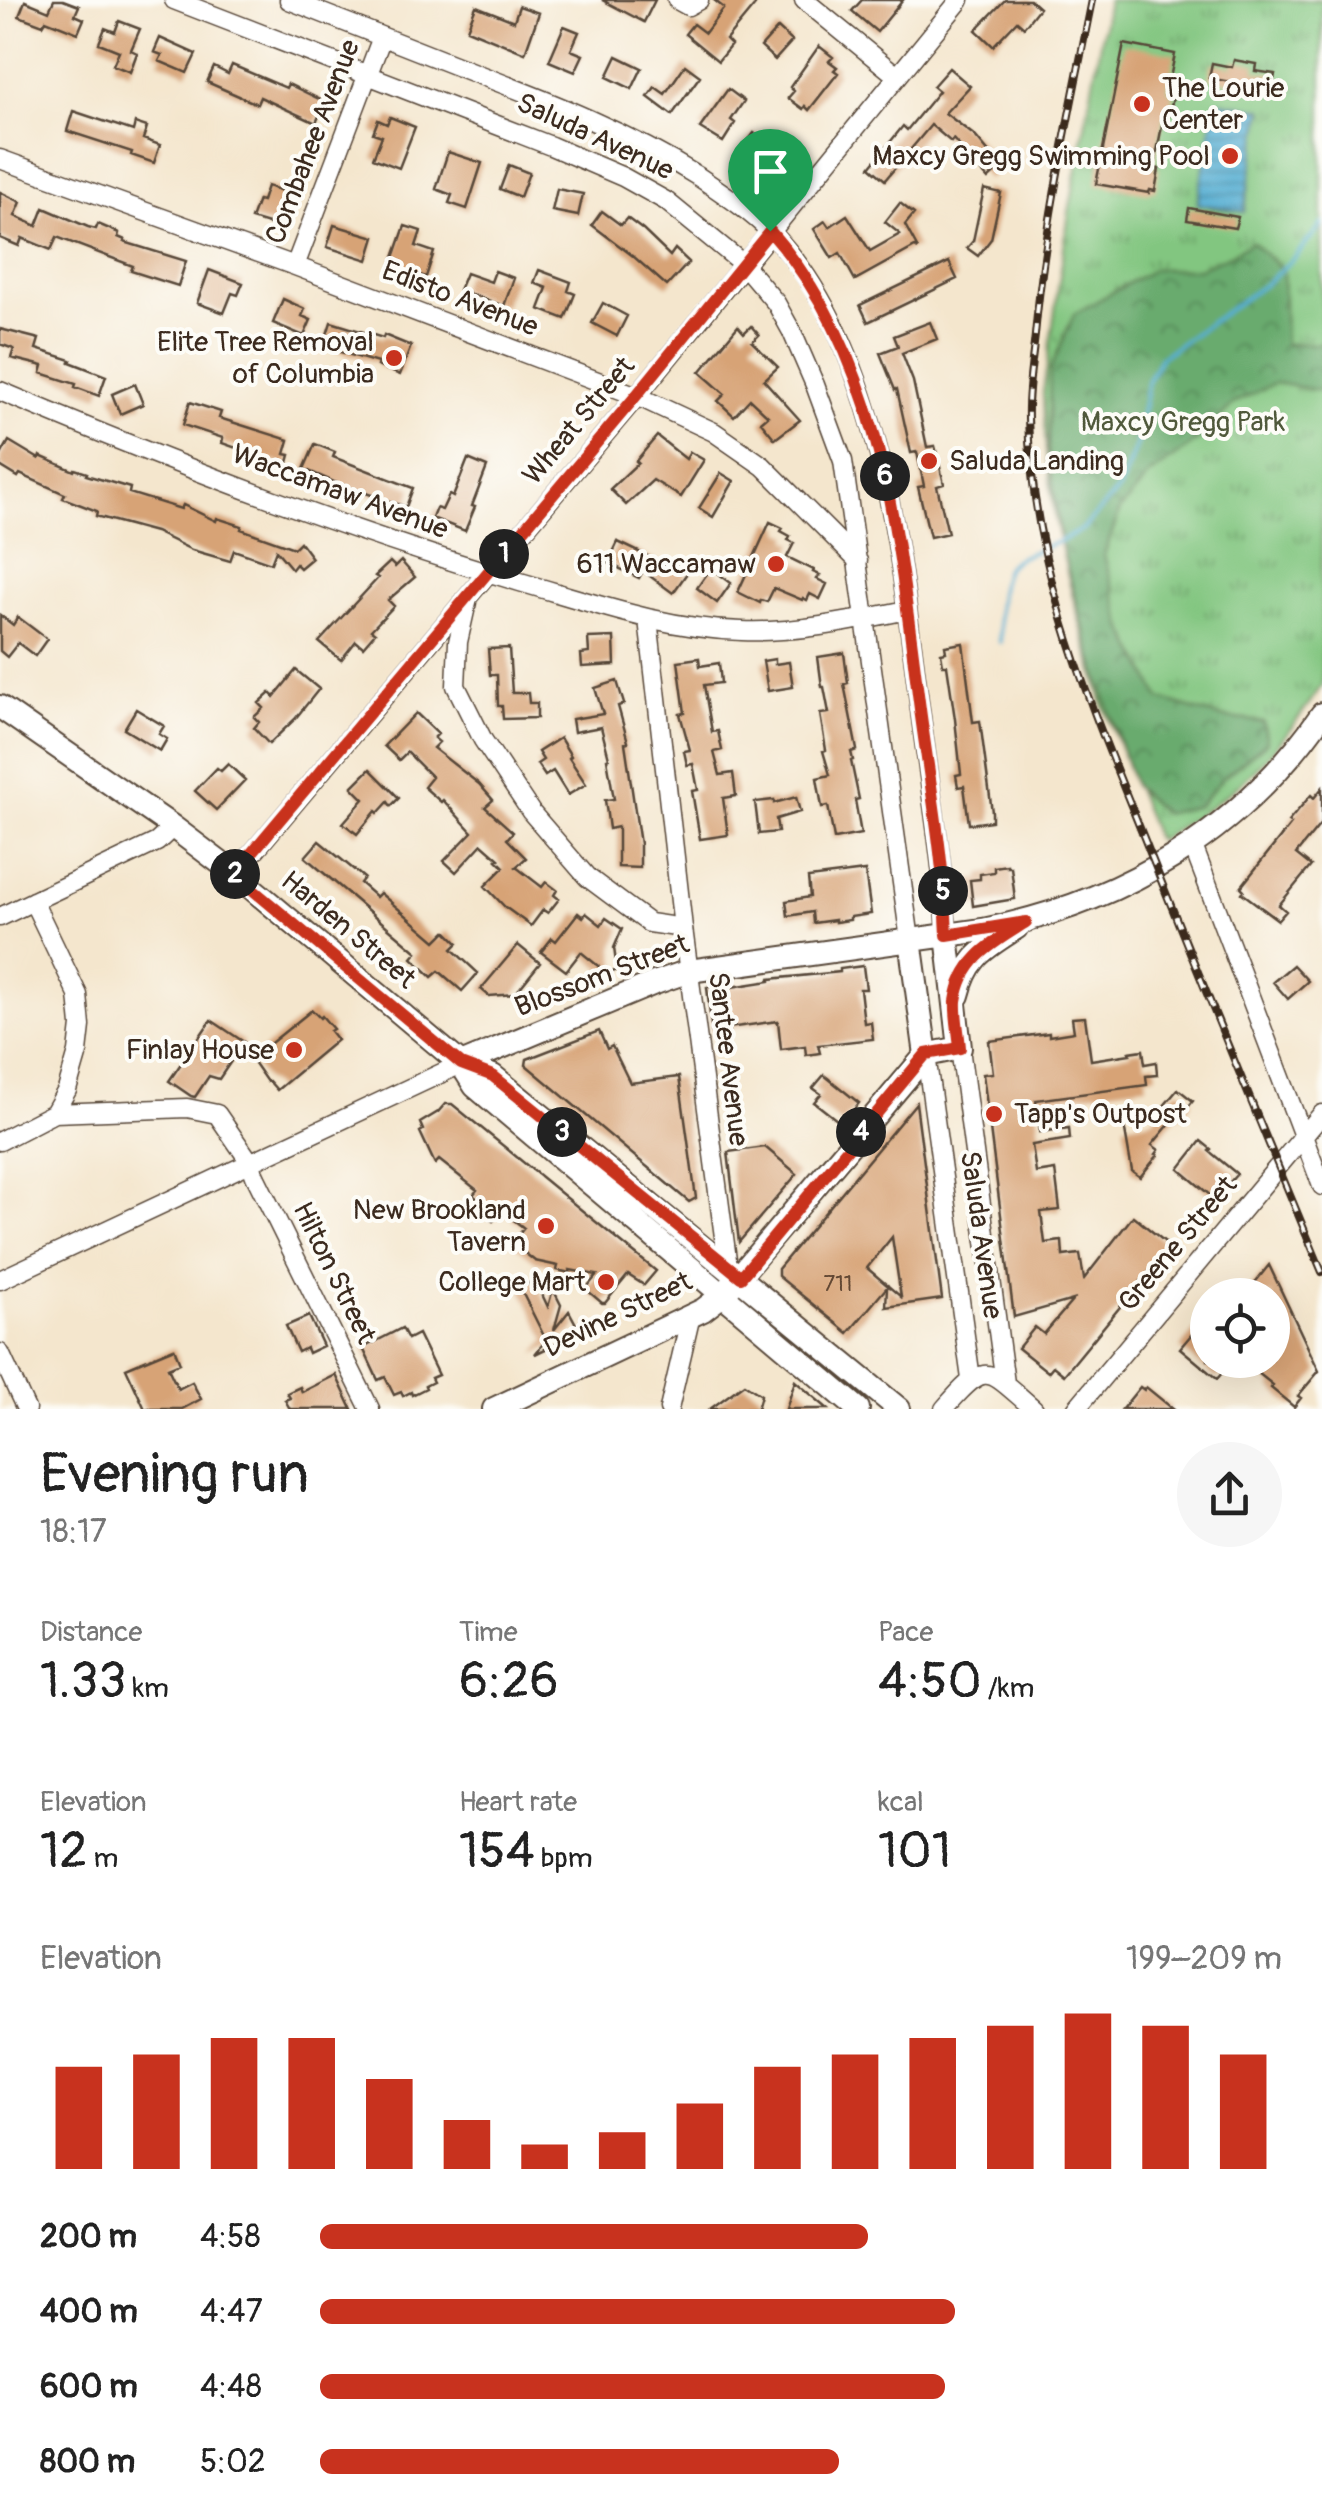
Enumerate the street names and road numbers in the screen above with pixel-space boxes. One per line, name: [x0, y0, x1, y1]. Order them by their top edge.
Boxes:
street label: Combahee Avenue: [258, 35, 368, 249]
street label: Saluda Avenue: [511, 85, 679, 189]
street label: Edisto Avenue: [377, 253, 543, 345]
street label: Wheat Street: [515, 349, 643, 492]
street label: Waccamaw Avenue: [227, 437, 453, 547]
street label: Harden Street: [273, 863, 423, 997]
street label: Blossom Street: [510, 926, 695, 1025]
street label: Santee Avenue: [700, 970, 756, 1148]
street label: Saluda Avenue: [952, 1149, 1010, 1321]
street label: Greene Street: [1111, 1168, 1245, 1319]
street label: Hilton Street: [285, 1196, 384, 1350]
street label: Devine Street: [538, 1264, 698, 1366]

